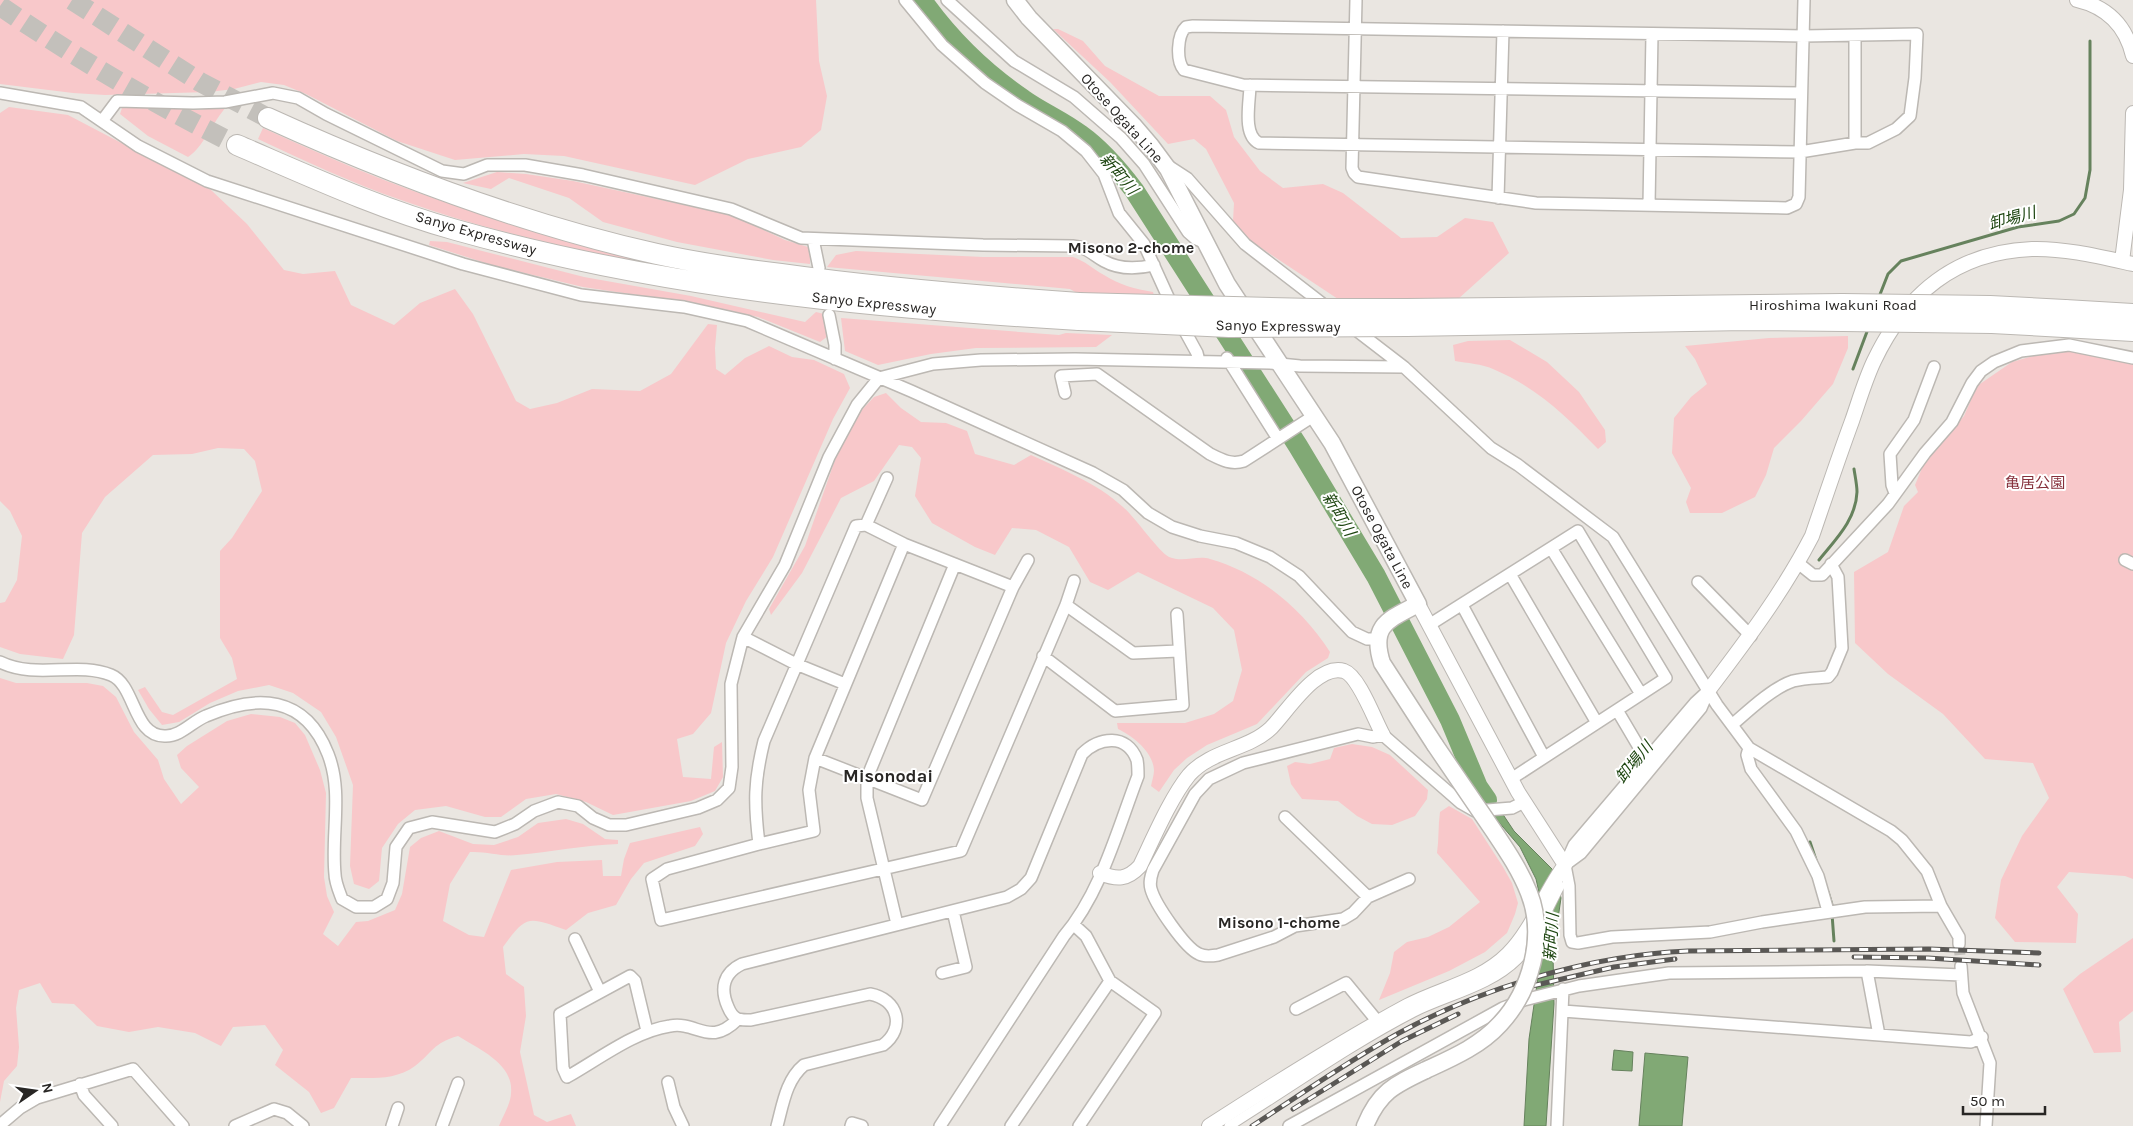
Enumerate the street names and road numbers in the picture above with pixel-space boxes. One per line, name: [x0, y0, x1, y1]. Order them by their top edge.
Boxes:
street label: Otose Ogata Line: [1077, 69, 1167, 167]
street label: Sanyo Expressway: [413, 207, 539, 259]
street label: Sanyo Expressway: [811, 288, 937, 318]
street label: Hiroshima Iwakuni Road: [1749, 296, 1917, 314]
street label: Sanyo Expressway: [1215, 316, 1341, 336]
street label: Otose Ogata Line: [1347, 482, 1417, 592]

